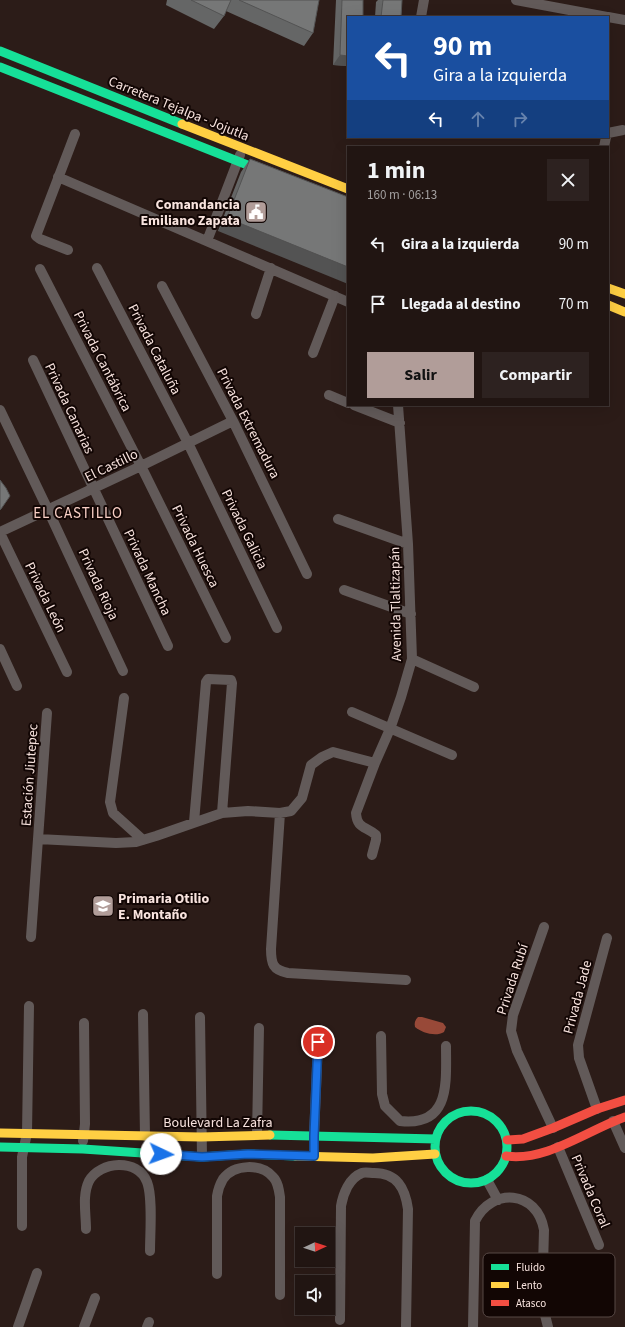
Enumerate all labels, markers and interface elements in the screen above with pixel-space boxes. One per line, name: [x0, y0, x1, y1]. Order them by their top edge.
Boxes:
text: 90 m: [433, 26, 492, 66]
icon: left: [367, 32, 419, 84]
text: Gira a la izquierda: [433, 63, 567, 88]
street label: Carretera Tejalpa - Jojutla: [105, 72, 252, 146]
icon: left: [425, 108, 447, 130]
icon: ahead: [467, 108, 489, 130]
icon: right: [509, 108, 531, 130]
text: 1 min: [367, 153, 425, 188]
button: close: [547, 159, 589, 201]
text: 160 m · 06:13: [367, 186, 437, 204]
place label: Comandancia Emiliano Zapata: [140, 195, 240, 231]
public building icon: Comandancia Emiliano Zapata: [243, 199, 269, 225]
icon: left: [367, 233, 389, 255]
text: Gira a la izquierda: [401, 234, 520, 255]
text: 90 m: [559, 234, 589, 255]
icon: arrive: [367, 293, 389, 315]
text: Llegada al destino: [401, 294, 521, 315]
text: 70 m: [559, 294, 589, 315]
street label: Privada Cataluña: [123, 301, 186, 398]
street label: Privada Cantábrica: [68, 308, 136, 415]
button: Salir: [367, 352, 474, 398]
button: Compartir: [482, 352, 589, 398]
street label: Privada Canarias: [39, 360, 99, 457]
street label: Privada Extremadura: [211, 365, 285, 482]
street label: El Castillo: [81, 444, 142, 487]
street label: Privada Galicia: [216, 486, 272, 573]
street label: Privada Huesca: [166, 502, 224, 591]
district label: EL CASTILLO: [33, 503, 123, 524]
street label: Privada Mancha: [118, 526, 176, 619]
street label: Privada Rioja: [73, 545, 123, 623]
street label: Avenida Tlaltizapán: [385, 547, 407, 661]
street label: Privada León: [19, 559, 71, 636]
street label: Estación Jiutepec: [16, 723, 44, 827]
place label: Primaria Otilio E. Montaño: [118, 889, 209, 925]
school or university icon: Primaria Otilio E. Montaño: [90, 893, 116, 919]
street label: Privada Rubí: [492, 941, 534, 1018]
street label: Privada Jade: [559, 958, 597, 1036]
pin: [301, 1025, 335, 1059]
icon: arrive: [307, 1031, 329, 1053]
street label: Boulevard La Zafra: [163, 1113, 273, 1133]
position arrow: [140, 1133, 182, 1175]
street label: Privada Coral: [566, 1152, 615, 1232]
north arrow: [295, 1227, 335, 1267]
map controls: [295, 1227, 335, 1315]
legend: [483, 1253, 615, 1317]
text: Fluido: [516, 1260, 545, 1275]
button: sound: [295, 1275, 335, 1315]
text: Lento: [516, 1278, 542, 1293]
text: Atasco: [516, 1296, 546, 1311]

